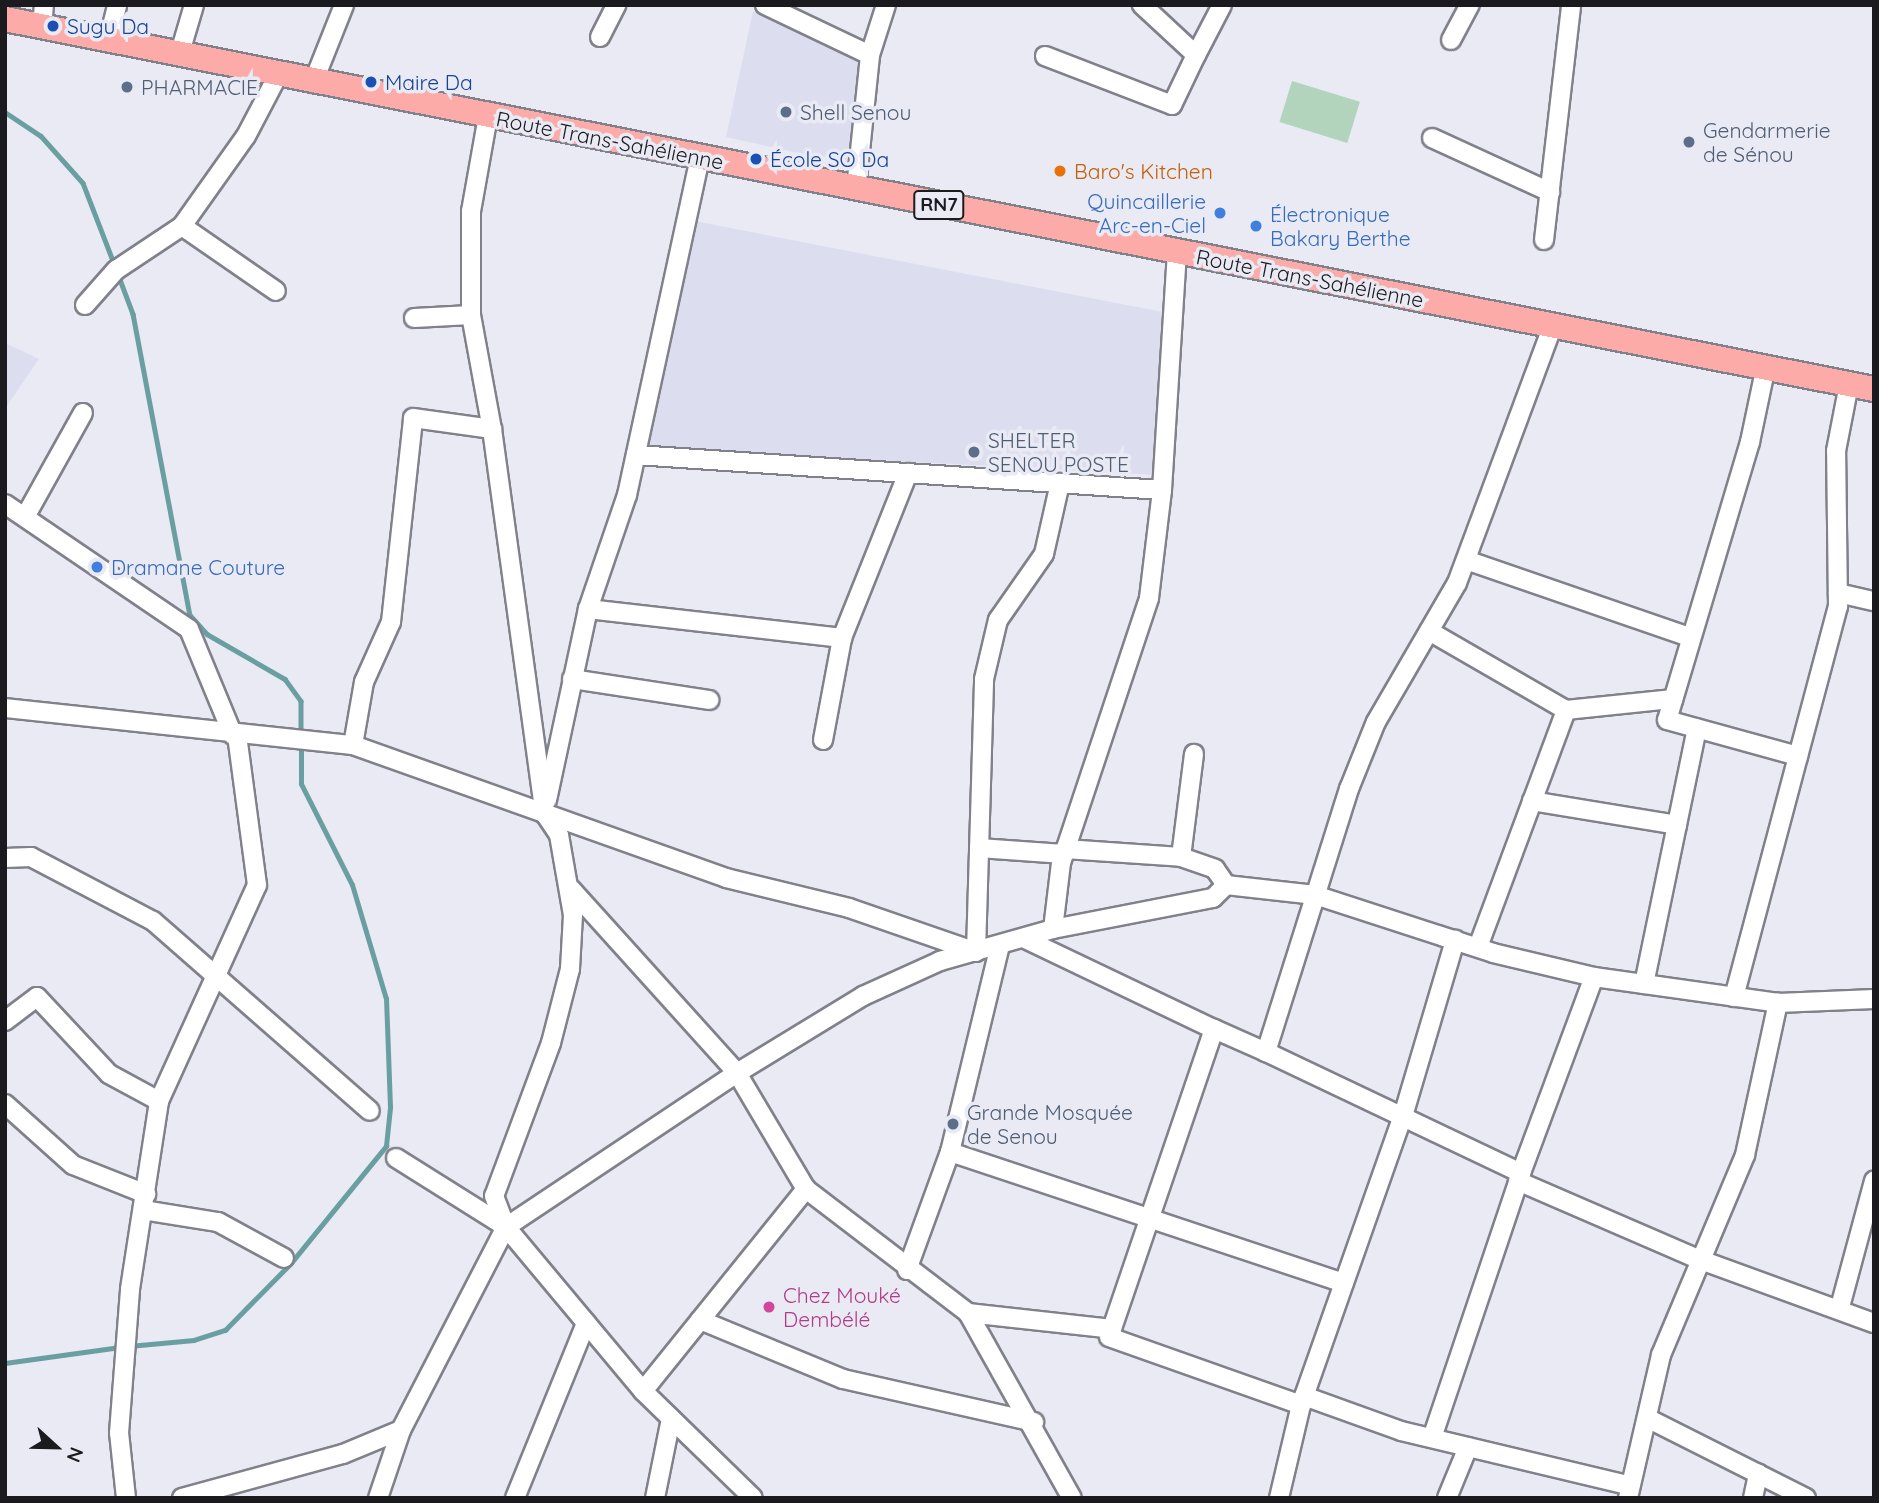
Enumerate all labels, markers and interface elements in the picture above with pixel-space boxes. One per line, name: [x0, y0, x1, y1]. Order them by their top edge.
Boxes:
place label: Sugu Da: [67, 13, 149, 39]
marker: Sugu Da: [45, 18, 61, 34]
place label: Maire Da: [385, 69, 473, 95]
place label: PHARMACIE: [141, 74, 258, 100]
marker: Maire Da: [363, 74, 379, 90]
marker: PHARMACIE: [119, 79, 135, 95]
place label: Shell Senou: [800, 99, 911, 125]
marker: Shell Senou: [778, 104, 794, 120]
street label: Route Trans-Sahélienne: [494, 106, 726, 174]
place label: Gendarmerie de Sénou: [1703, 117, 1831, 167]
marker: Gendarmerie de Sénou: [1681, 134, 1697, 150]
place label: École SO Da: [770, 146, 889, 172]
marker: École SO Da: [748, 151, 764, 167]
place label: Baro's Kitchen: [1074, 158, 1213, 184]
marker: Baro's Kitchen: [1052, 163, 1068, 179]
place label: Quincaillerie Arc-en-Ciel: [1087, 188, 1206, 238]
road number: RN7: [913, 190, 965, 220]
place label: Électronique Bakary Berthe: [1270, 201, 1411, 251]
marker: Quincaillerie Arc-en-Ciel: [1212, 205, 1228, 221]
marker: Électronique Bakary Berthe: [1248, 218, 1264, 234]
street label: Route Trans-Sahélienne: [1194, 244, 1426, 312]
place label: SHELTER SENOU POSTE: [988, 427, 1129, 477]
marker: SHELTER SENOU POSTE: [966, 444, 982, 460]
place label: Dramane Couture: [111, 554, 285, 580]
marker: Dramane Couture: [89, 559, 105, 575]
place label: Grande Mosquée de Senou: [967, 1099, 1133, 1149]
marker: Grande Mosquée de Senou: [945, 1116, 961, 1132]
place label: Chez Mouké Dembélé: [783, 1282, 901, 1332]
marker: Chez Mouké Dembélé: [761, 1299, 777, 1315]
north arrow: [21, 1412, 91, 1482]
text: N: [62, 1444, 89, 1466]

